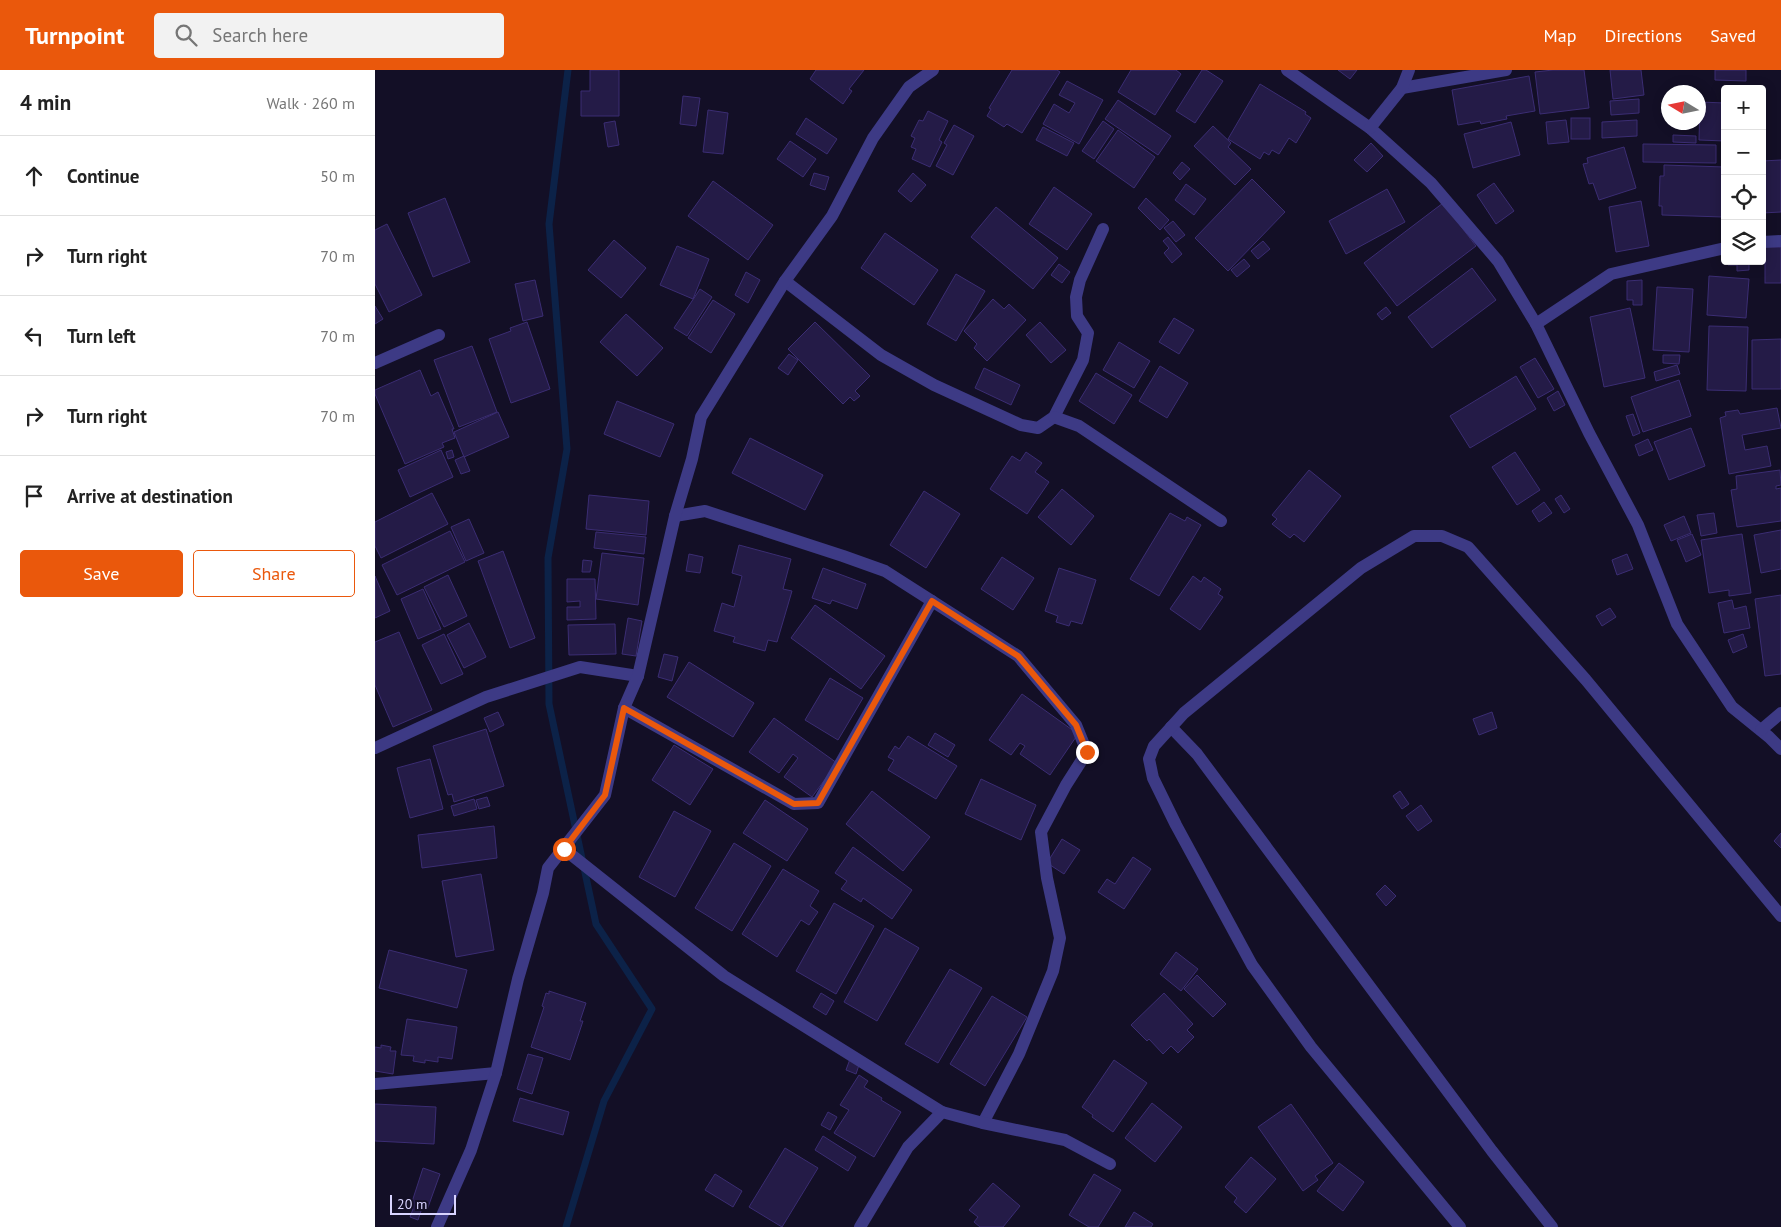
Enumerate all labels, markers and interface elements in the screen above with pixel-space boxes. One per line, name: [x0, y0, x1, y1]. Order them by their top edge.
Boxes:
search box: [154, 13, 504, 58]
text: Turnpoint: [25, 20, 124, 51]
icon: search: [172, 21, 200, 49]
text: Search here: [212, 23, 308, 47]
text: Map: [1544, 24, 1576, 47]
text: Directions: [1604, 24, 1682, 47]
text: Saved: [1710, 24, 1756, 47]
north arrow: [1661, 85, 1706, 130]
map controls: [1721, 85, 1766, 265]
button: +: [1721, 85, 1766, 130]
text: 4 min: [20, 89, 71, 116]
text: Walk · 260 m: [266, 93, 355, 113]
button: −: [1721, 130, 1766, 175]
icon: ahead: [20, 162, 48, 190]
text: Continue: [67, 164, 139, 188]
text: 50 m: [320, 166, 355, 186]
button: locate: [1721, 175, 1766, 220]
button: layers: [1721, 220, 1766, 265]
icon: right: [20, 242, 48, 270]
text: Turn right: [67, 244, 147, 268]
text: 70 m: [320, 246, 355, 266]
icon: left: [20, 322, 48, 350]
text: Turn left: [67, 324, 136, 348]
text: 70 m: [320, 326, 355, 346]
icon: right: [20, 402, 48, 430]
text: Turn right: [67, 404, 147, 428]
text: 70 m: [320, 406, 355, 426]
icon: arrive: [20, 482, 48, 510]
text: Arrive at destination: [67, 484, 233, 508]
button: Save: [20, 550, 183, 597]
button: Share: [193, 550, 355, 597]
route end: [1076, 741, 1099, 764]
route start: [553, 838, 576, 861]
scale bar: [390, 1192, 456, 1215]
text: 20 m: [397, 1195, 427, 1213]

